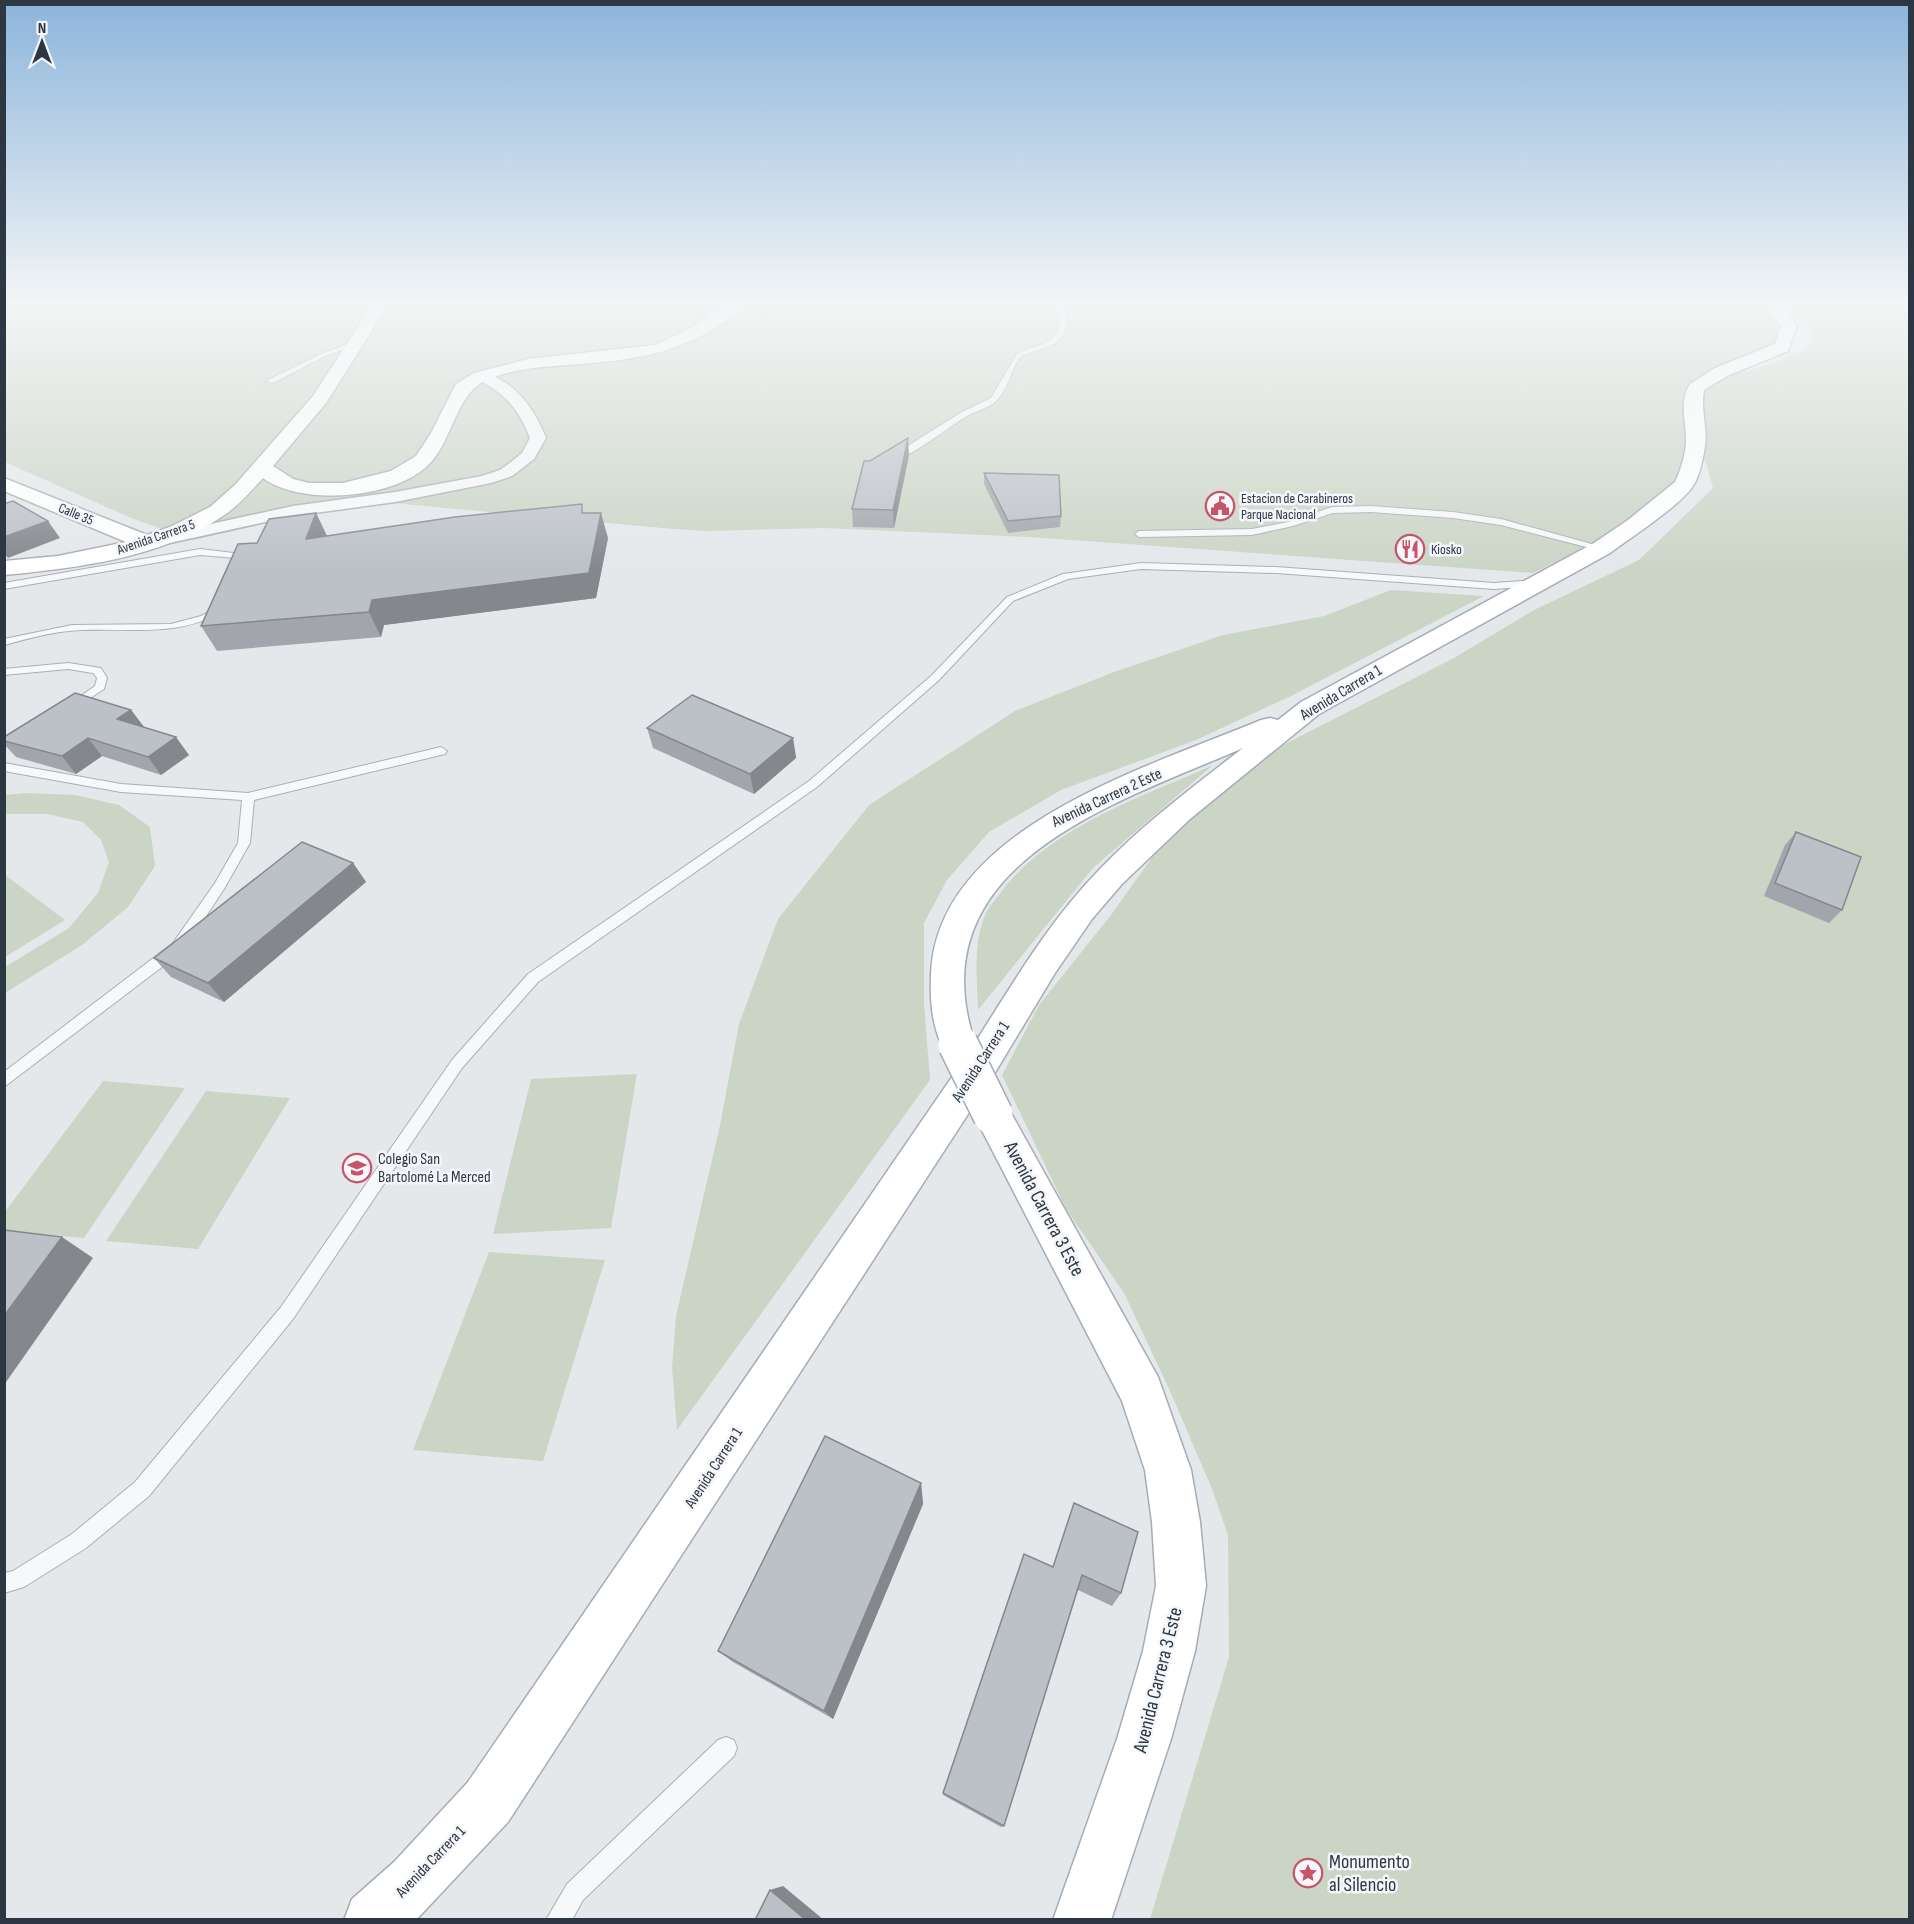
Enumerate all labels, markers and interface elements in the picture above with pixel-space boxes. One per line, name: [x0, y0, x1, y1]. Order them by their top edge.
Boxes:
north arrow: [12, 12, 72, 72]
text: N: [38, 19, 46, 38]
public building icon: Estacion de Carabineros Parque Nacional: [1204, 490, 1236, 522]
place label: Estacion de Carabineros Parque Nacional: [1241, 490, 1353, 523]
street label: Calle 35: [56, 499, 96, 529]
street label: Avenida Carrera 5: [114, 516, 198, 559]
restaurant icon: Kiosko: [1394, 533, 1426, 565]
place label: Kiosko: [1431, 541, 1462, 558]
street label: Avenida Carrera 1: [1296, 661, 1386, 725]
street label: Avenida Carrera 2 Este: [1048, 764, 1165, 832]
street label: Avenida Carrera 1: [947, 1018, 1014, 1107]
street label: Avenida Carrera 3 Este: [998, 1137, 1090, 1280]
place label: Colegio San Bartolomé La Merced: [378, 1150, 491, 1187]
school or university icon: Colegio San Bartolomé La Merced: [341, 1152, 373, 1184]
street label: Avenida Carrera 1: [680, 1424, 747, 1513]
street label: Avenida Carrera 3 Este: [1128, 1605, 1188, 1756]
street label: Avenida Carrera 1: [392, 1822, 470, 1902]
place label: Monumento al Silencio: [1329, 1850, 1410, 1897]
place icon: Monumento al Silencio: [1292, 1857, 1324, 1889]

